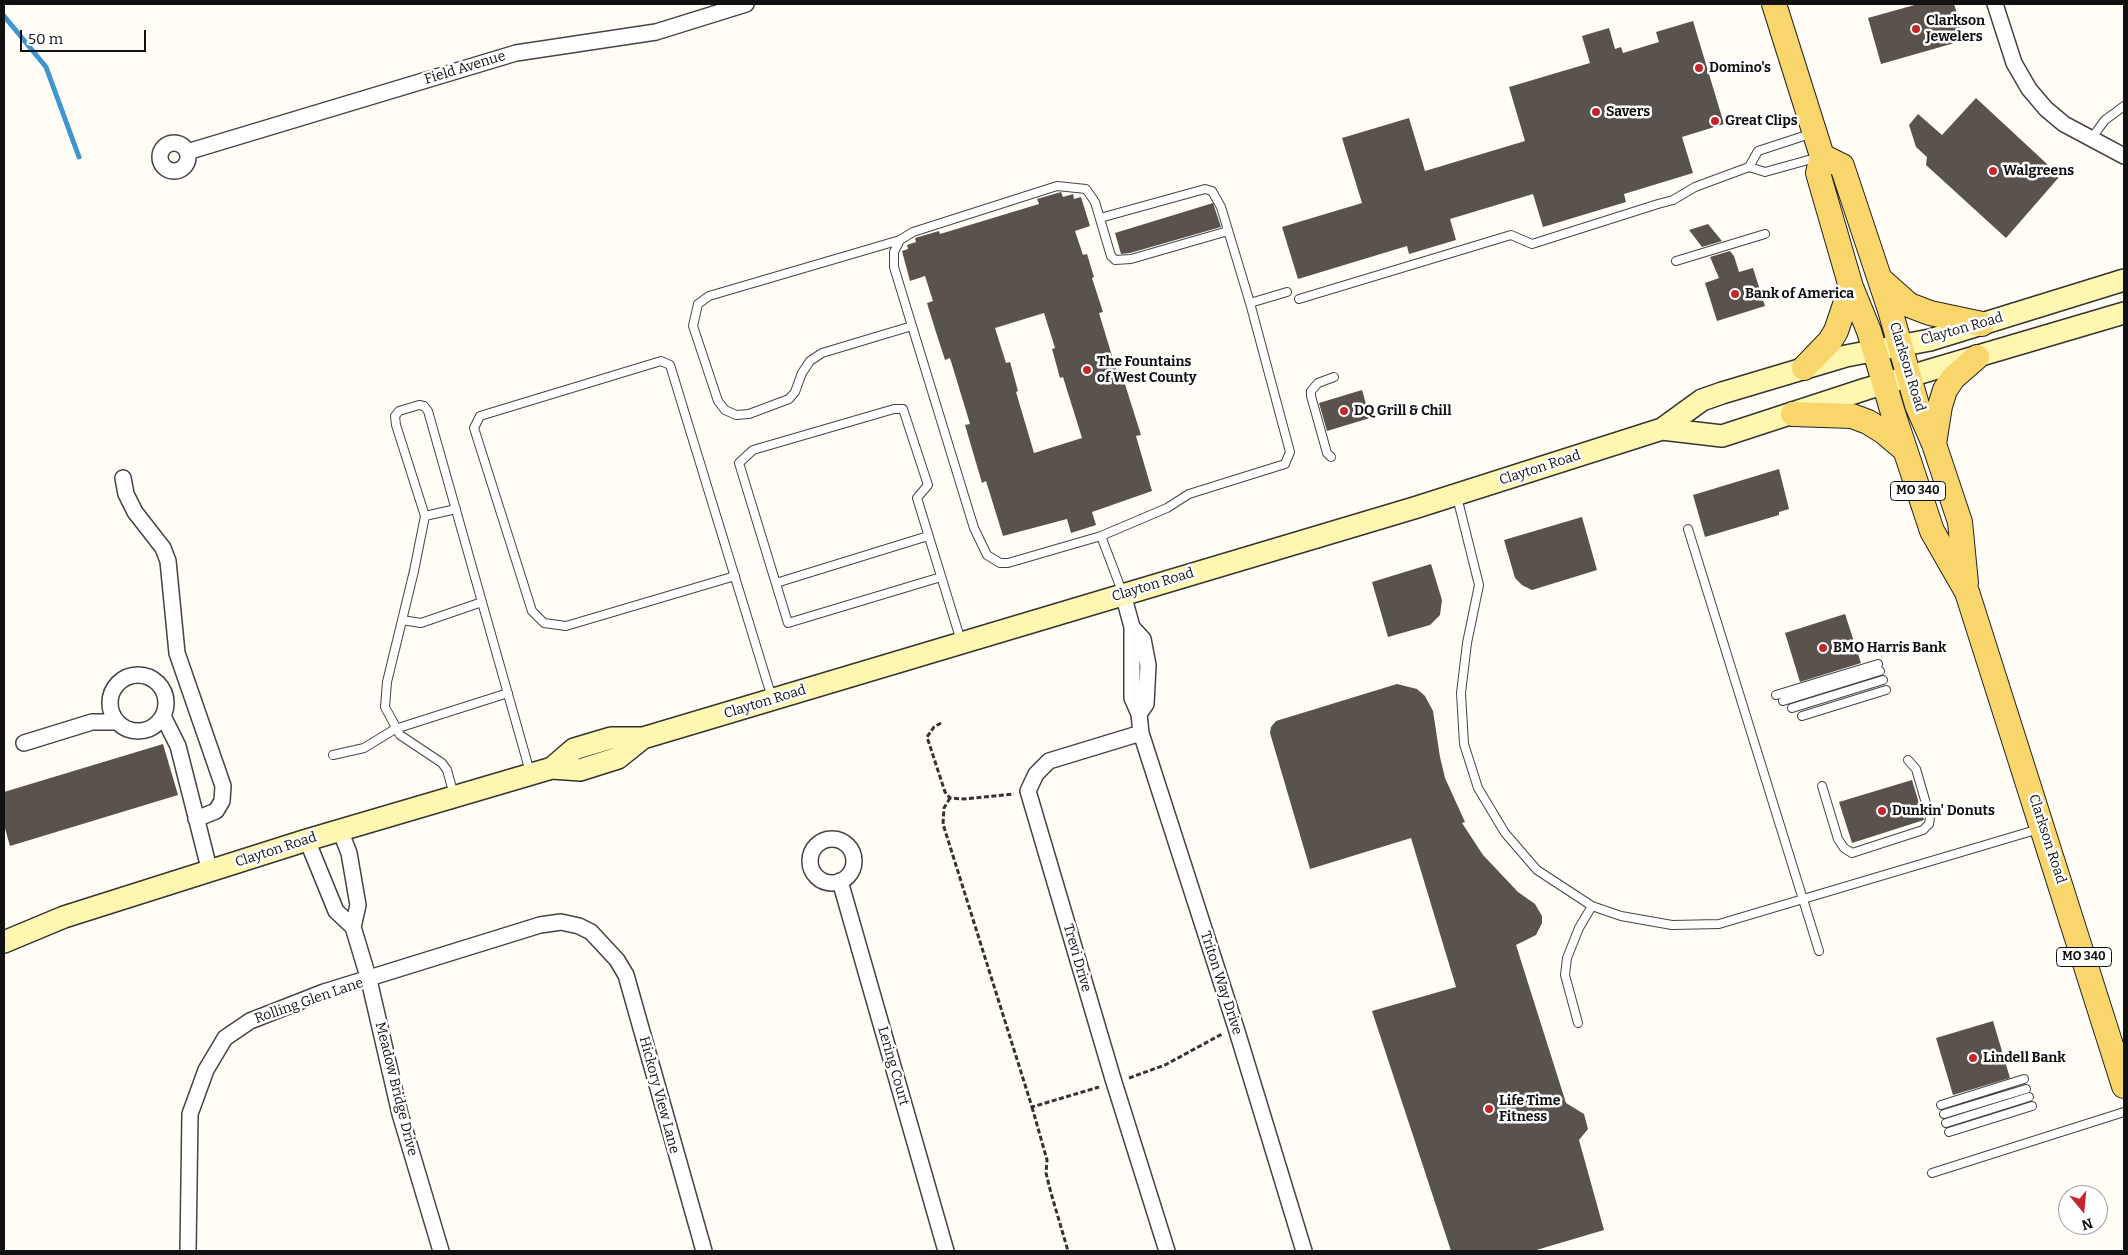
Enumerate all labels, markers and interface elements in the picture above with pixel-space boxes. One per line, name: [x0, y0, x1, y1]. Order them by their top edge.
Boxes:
place label: Clarkson Jewelers: [1926, 13, 1985, 46]
scale bar: [22, 20, 149, 52]
marker: Clarkson Jewelers: [1910, 23, 1922, 35]
text: 50 m: [28, 30, 63, 48]
street label: Field Avenue: [422, 48, 508, 88]
place label: Domino's: [1709, 60, 1771, 76]
marker: Domino's: [1693, 62, 1705, 74]
place label: Savers: [1606, 104, 1650, 120]
marker: Savers: [1590, 106, 1602, 118]
place label: Great Clips: [1725, 113, 1798, 129]
marker: Great Clips: [1709, 115, 1721, 127]
place label: Walgreens: [2003, 163, 2074, 179]
marker: Walgreens: [1987, 165, 1999, 177]
place label: Bank of America: [1745, 286, 1854, 302]
marker: Bank of America: [1729, 288, 1741, 300]
street label: Clayton Road: [1919, 309, 2005, 349]
street label: Clarkson Road: [1885, 320, 1929, 414]
place label: The Fountains of West County: [1097, 354, 1197, 387]
marker: The Fountains of West County: [1081, 364, 1093, 376]
place label: DQ Grill & Chill: [1354, 403, 1451, 419]
marker: DQ Grill & Chill: [1338, 405, 1350, 417]
street label: Clayton Road: [1497, 447, 1583, 489]
road number: MO 340: [1890, 482, 1946, 501]
street label: Clayton Road: [1110, 565, 1196, 605]
place label: BMO Harris Bank: [1833, 640, 1946, 656]
marker: BMO Harris Bank: [1817, 642, 1829, 654]
street label: Clayton Road: [722, 682, 808, 722]
street label: Clarkson Road: [2025, 792, 2069, 886]
place label: Dunkin' Donuts: [1892, 803, 1995, 819]
marker: Dunkin' Donuts: [1876, 805, 1888, 817]
street label: Clayton Road: [233, 829, 319, 871]
street label: Trevi Drive: [1059, 922, 1095, 994]
street label: Triton Way Drive: [1196, 929, 1246, 1037]
road number: MO 340: [2056, 948, 2112, 966]
street label: Rolling Glen Lane: [252, 975, 366, 1027]
street label: Meadow Bridge Drive: [371, 1020, 421, 1158]
street label: Lering Court: [874, 1025, 912, 1107]
street label: Hickory View Lane: [635, 1035, 683, 1155]
place label: Lindell Bank: [1983, 1050, 2066, 1066]
marker: Lindell Bank: [1967, 1052, 1979, 1064]
place label: Life Time Fitness: [1499, 1093, 1560, 1126]
marker: Life Time Fitness: [1483, 1103, 1495, 1115]
north arrow: [2058, 1185, 2108, 1235]
text: N: [2080, 1214, 2095, 1234]

